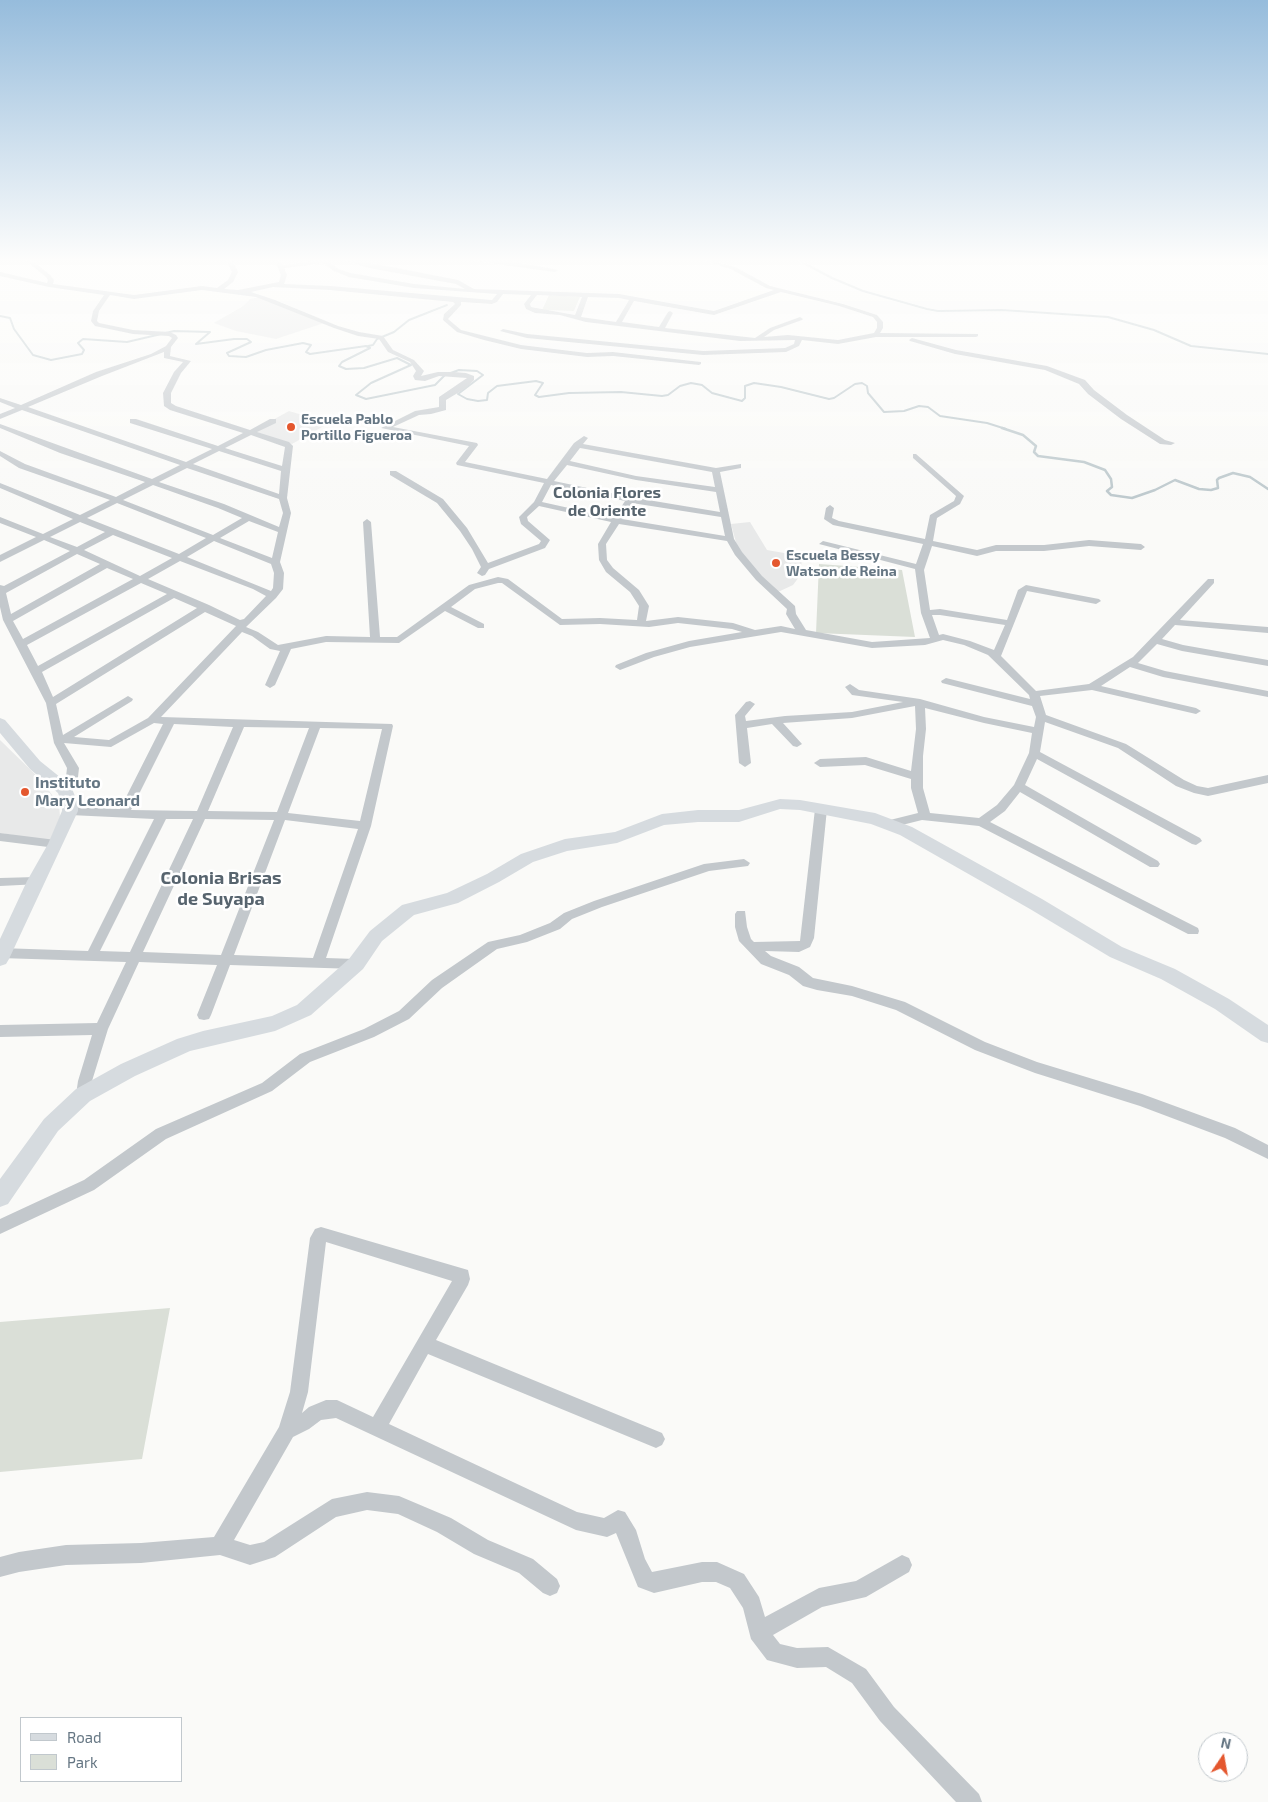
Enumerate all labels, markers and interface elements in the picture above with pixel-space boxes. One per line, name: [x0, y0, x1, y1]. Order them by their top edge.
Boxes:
place label: Escuela Pablo Portillo Figueroa: [301, 411, 412, 444]
marker: Escuela Pablo Portillo Figueroa: [285, 421, 297, 433]
district label: Colonia Flores de Oriente: [553, 483, 661, 521]
place label: Escuela Bessy Watson de Reina: [786, 547, 897, 580]
marker: Escuela Bessy Watson de Reina: [770, 557, 782, 569]
place label: Instituto Mary Leonard: [35, 773, 140, 811]
marker: Instituto Mary Leonard: [19, 786, 31, 798]
district label: Colonia Brisas de Suyapa: [160, 867, 282, 910]
legend: [20, 1717, 182, 1782]
text: Road: [67, 1728, 102, 1746]
north arrow: [1198, 1732, 1248, 1782]
text: N: [1219, 1733, 1233, 1752]
text: Park: [67, 1753, 98, 1771]

